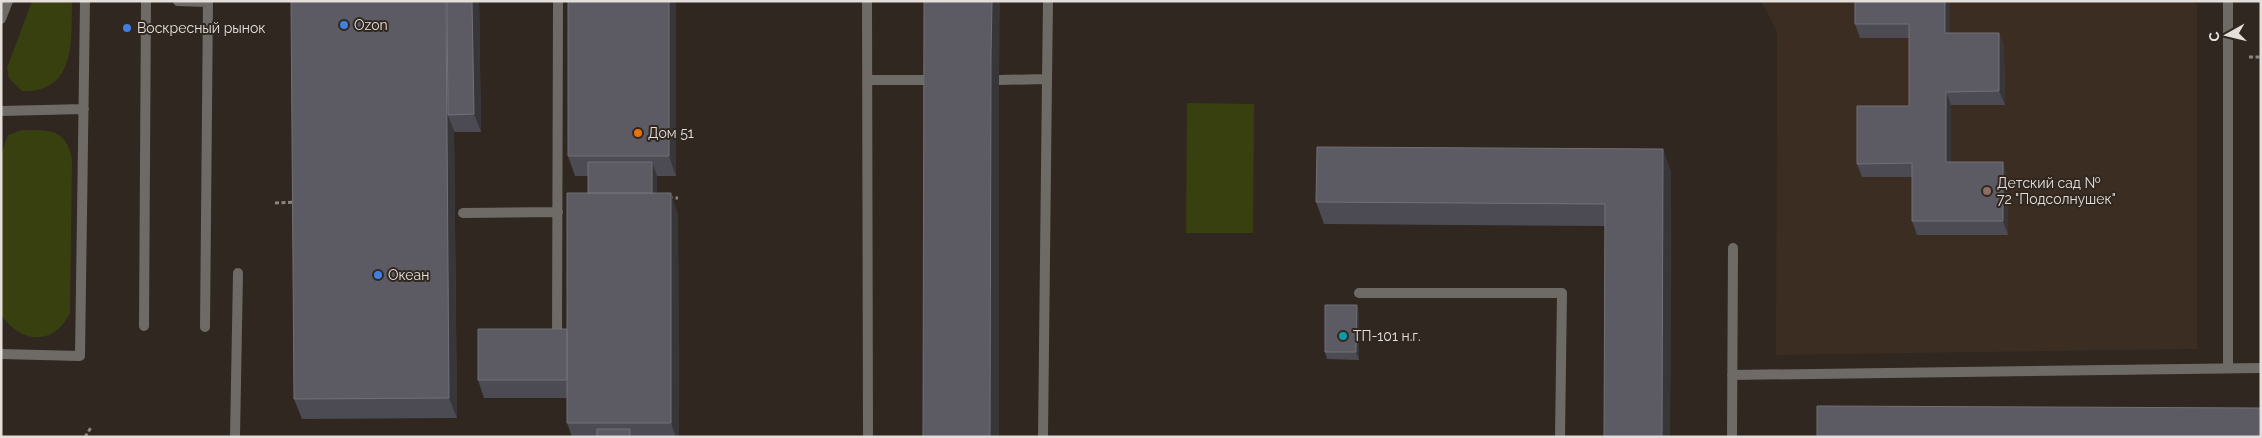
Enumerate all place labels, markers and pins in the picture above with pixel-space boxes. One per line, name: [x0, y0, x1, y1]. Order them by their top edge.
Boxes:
place label: Ozon: [354, 17, 388, 33]
marker: Ozon: [338, 19, 350, 31]
place label: Воскресный рынок: [137, 20, 266, 36]
marker: Воскресный рынок: [121, 22, 133, 34]
place label: Дом 51: [648, 125, 694, 141]
marker: Дом 51: [632, 127, 644, 139]
place label: Детский сад № 72 "Подсолнушек": [1997, 175, 2116, 207]
marker: Детский сад № 72 "Подсолнушек": [1981, 185, 1993, 197]
place label: Океан: [388, 267, 429, 283]
marker: Океан: [372, 269, 384, 281]
place label: ТП-101 н.г.: [1353, 328, 1421, 344]
marker: ТП-101 н.г.: [1337, 330, 1349, 342]

